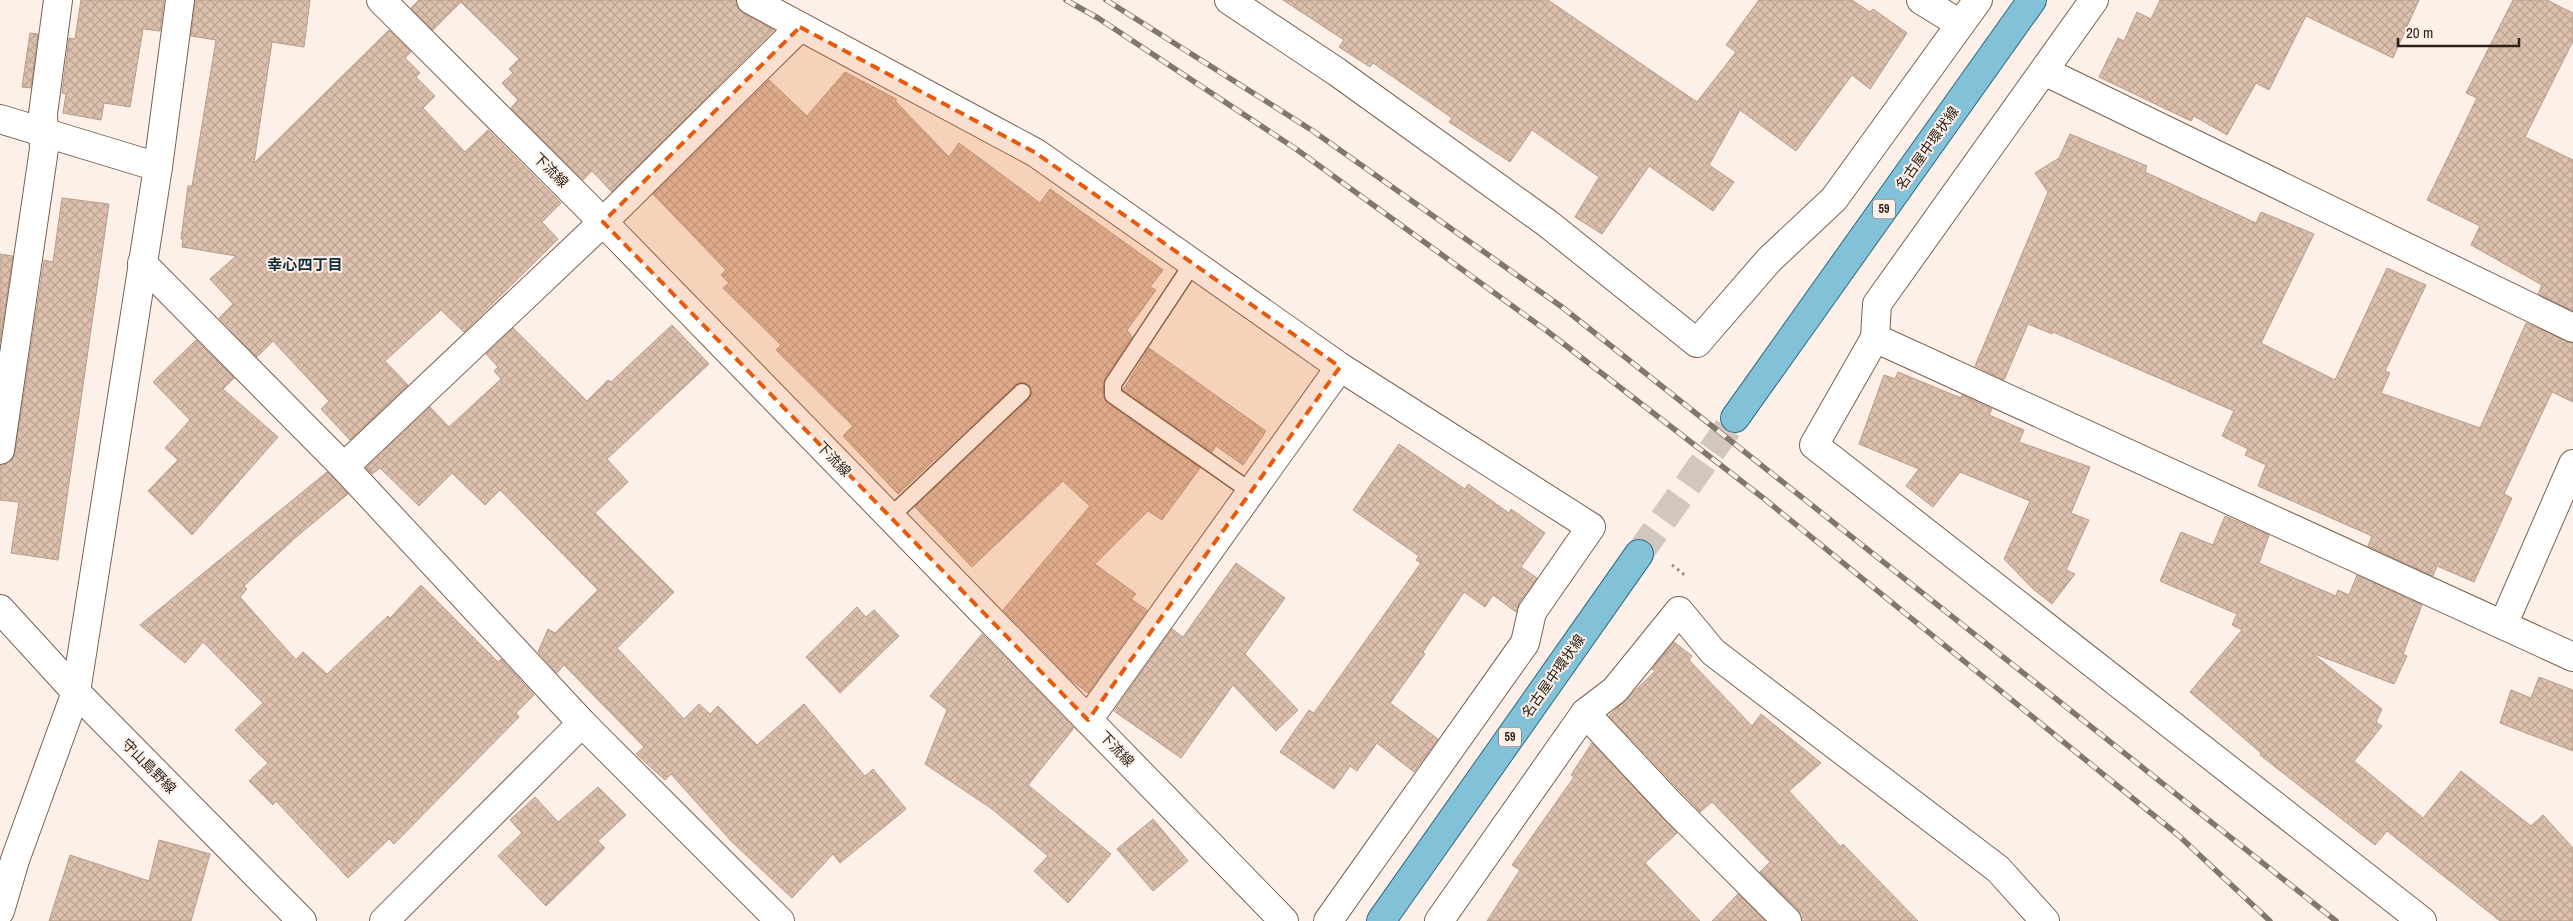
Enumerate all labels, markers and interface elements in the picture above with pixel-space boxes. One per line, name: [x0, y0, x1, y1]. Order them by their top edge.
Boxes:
scale bar: [2398, 15, 2519, 47]
text: 20 m: [2406, 22, 2433, 43]
street label: 名古屋中環状線: [1892, 103, 1962, 193]
street label: 下流線: [530, 149, 572, 191]
road number: 59: [1873, 200, 1895, 218]
district label: 幸心四丁目: [267, 254, 343, 275]
street label: 下流線: [813, 438, 855, 480]
street label: 名古屋中環状線: [1518, 631, 1588, 721]
street label: 下流線: [1096, 728, 1138, 770]
road number: 59: [1499, 728, 1521, 746]
street label: 守山島野線: [118, 735, 180, 797]

